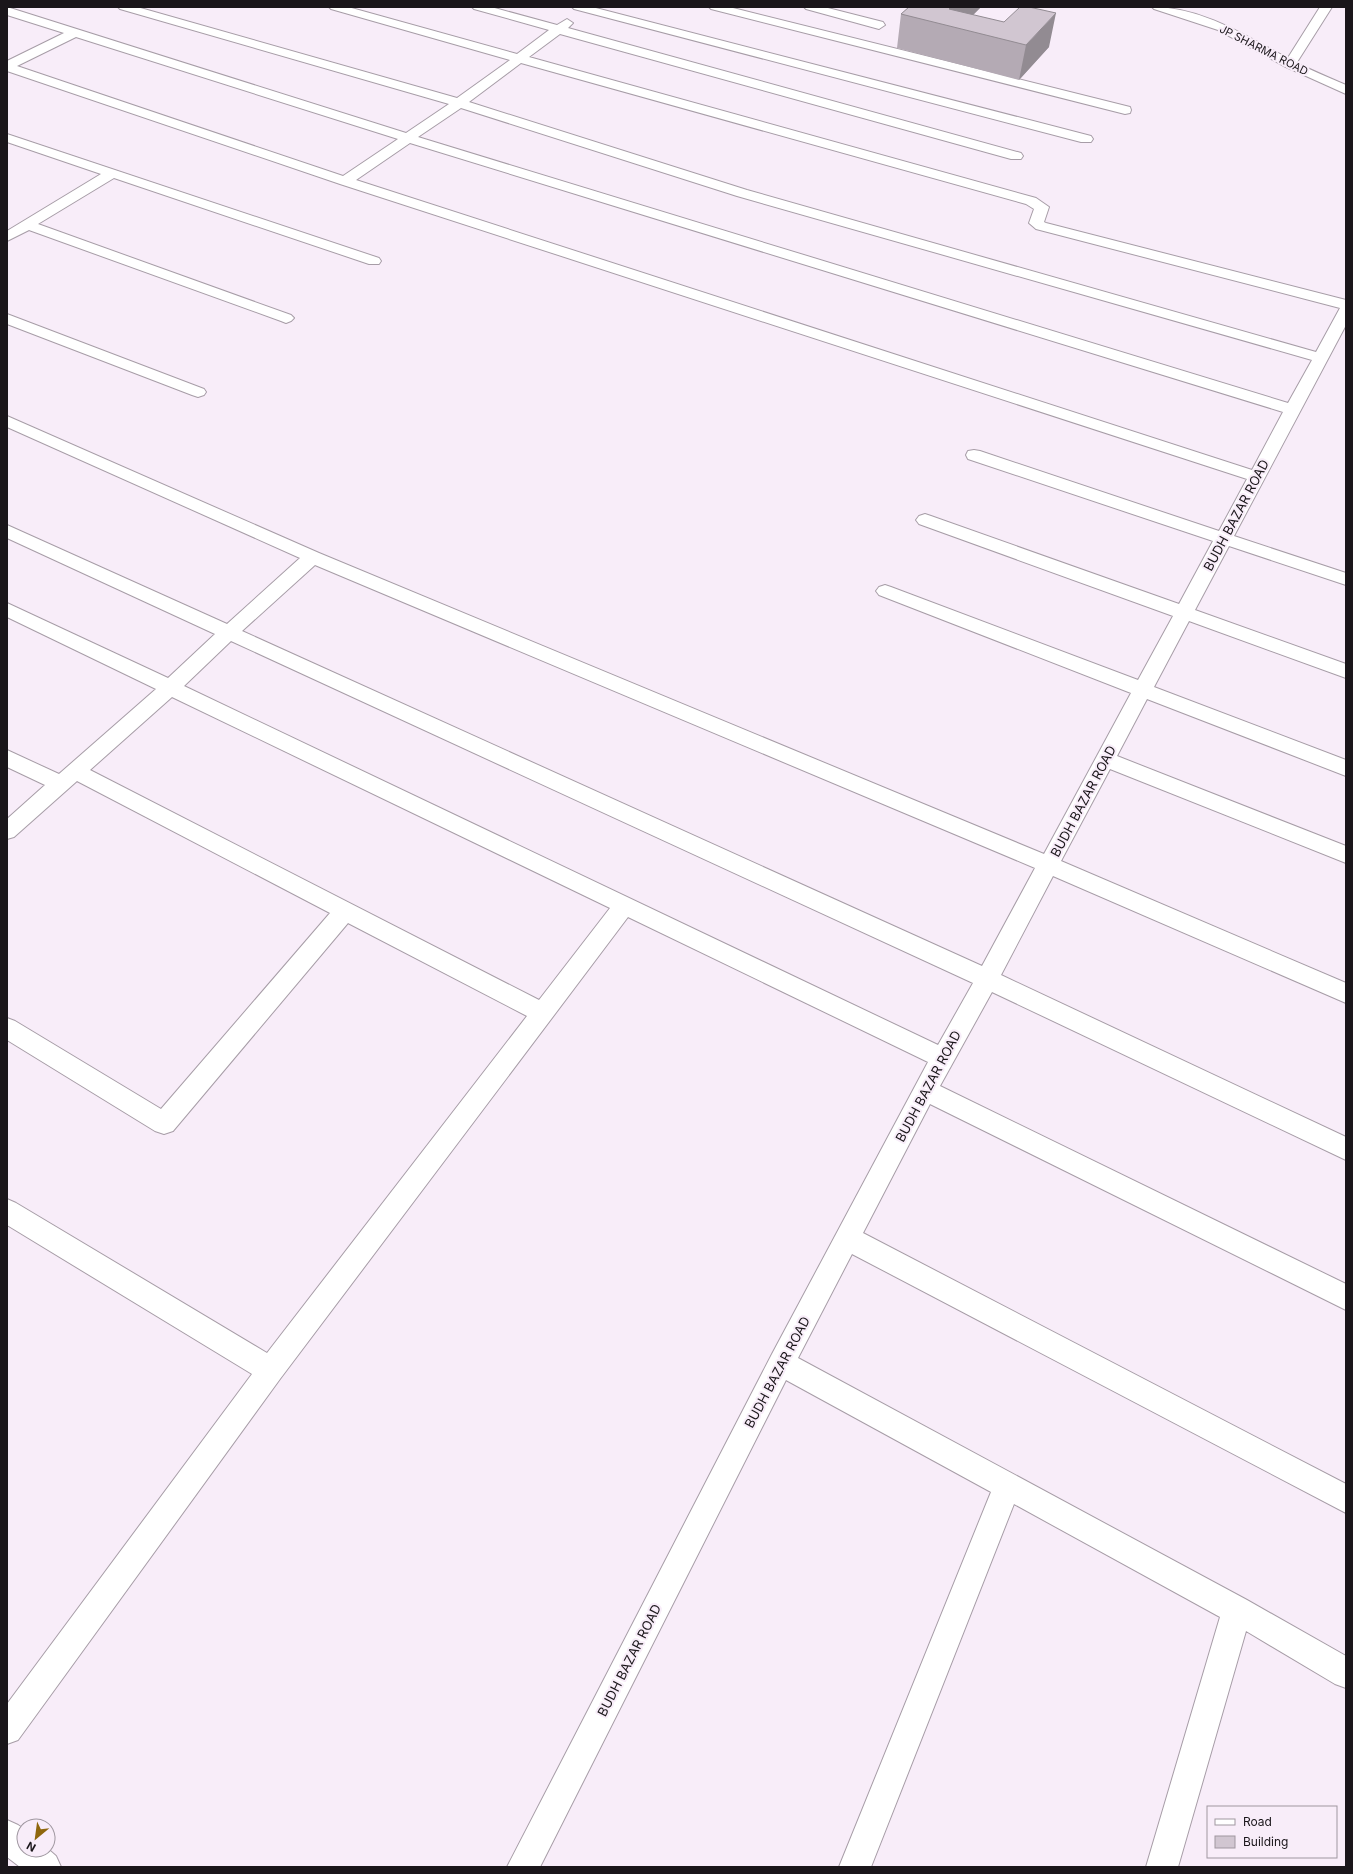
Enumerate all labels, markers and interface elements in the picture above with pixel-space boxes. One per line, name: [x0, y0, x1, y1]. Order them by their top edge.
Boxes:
street label: JP SHARMA ROAD: [1217, 22, 1311, 78]
street label: BUDH BAZAR ROAD: [1200, 457, 1272, 573]
street label: BUDH BAZAR ROAD: [1047, 743, 1119, 859]
street label: BUDH BAZAR ROAD: [892, 1028, 964, 1144]
street label: BUDH BAZAR ROAD: [741, 1314, 813, 1430]
street label: BUDH BAZAR ROAD: [594, 1601, 664, 1719]
legend: [1207, 1806, 1337, 1858]
text: Road: [1243, 1814, 1272, 1829]
north arrow: [16, 1818, 56, 1858]
text: Building: [1243, 1834, 1288, 1849]
text: N: [24, 1839, 38, 1855]

